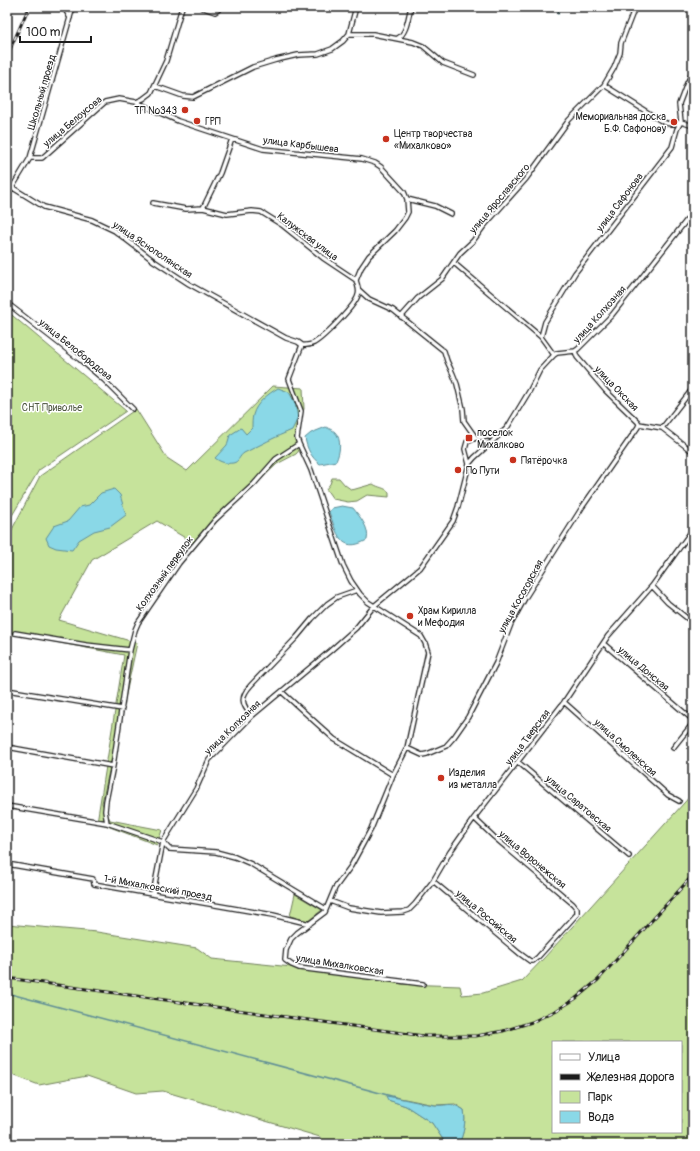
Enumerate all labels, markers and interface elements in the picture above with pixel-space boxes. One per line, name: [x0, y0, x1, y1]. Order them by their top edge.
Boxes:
scale bar: [20, 18, 91, 44]
text: 100 m: [26, 25, 61, 40]
street label: Школьный проезд: [25, 53, 58, 131]
street label: улица Белоусова: [40, 94, 105, 150]
place label: ТП №343: [134, 105, 177, 117]
marker: ТП №343: [180, 105, 190, 115]
place label: Мемориальная доска Б.Ф. Сафонову: [575, 111, 667, 135]
marker: ГРП: [192, 116, 202, 126]
place label: ГРП: [205, 116, 221, 128]
marker: Мемориальная доска Б.Ф. Сафонову: [669, 117, 679, 127]
place label: Центр творчества «Михалково»: [394, 128, 473, 152]
street label: улица Карбышева: [261, 134, 340, 156]
marker: Центр творчества «Михалково»: [381, 134, 391, 144]
street label: улица Ярославского: [466, 161, 533, 237]
street label: улица Сафонова: [593, 171, 646, 235]
street label: Калужская улица: [275, 210, 340, 264]
street label: улица Яснополянская: [110, 218, 195, 281]
street label: улица Колхозная: [570, 283, 629, 347]
street label: улица Белобородова: [36, 316, 115, 383]
street label: улица Окская: [591, 363, 641, 414]
park label: СНТ Приволье: [22, 402, 82, 414]
place label: поселок Михалково: [477, 427, 525, 451]
marker: поселок Михалково: [464, 433, 474, 443]
marker: Пятёрочка: [508, 455, 518, 465]
place label: Пятёрочка: [521, 455, 567, 467]
marker: По Пути: [453, 465, 463, 475]
place label: По Пути: [466, 465, 500, 477]
street label: Колхозный переулок: [134, 534, 196, 613]
street label: улица Косогорская: [495, 558, 546, 636]
place label: Храм Кирилла и Мефодия: [418, 605, 476, 629]
marker: Храм Кирилла и Мефодия: [405, 611, 415, 621]
street label: улица Донская: [615, 643, 672, 694]
street label: улица Колхозная: [202, 698, 263, 758]
street label: улица Тверская: [502, 707, 553, 769]
street label: улица Смоленская: [591, 716, 659, 779]
place label: Изделия из металла: [449, 767, 497, 791]
street label: улица Саратовская: [542, 772, 614, 835]
marker: Изделия из металла: [436, 773, 446, 783]
street label: улица Воронежская: [496, 827, 569, 892]
street label: 1-й Михалковский проезд: [103, 873, 213, 903]
street label: улица Российская: [452, 887, 520, 946]
street label: улица Михалковская: [294, 952, 385, 978]
legend: [552, 1041, 682, 1133]
text: Улица: [588, 1050, 620, 1065]
text: Железная дорога: [586, 1070, 675, 1085]
text: Парк: [588, 1090, 613, 1105]
text: Вода: [588, 1110, 614, 1125]

